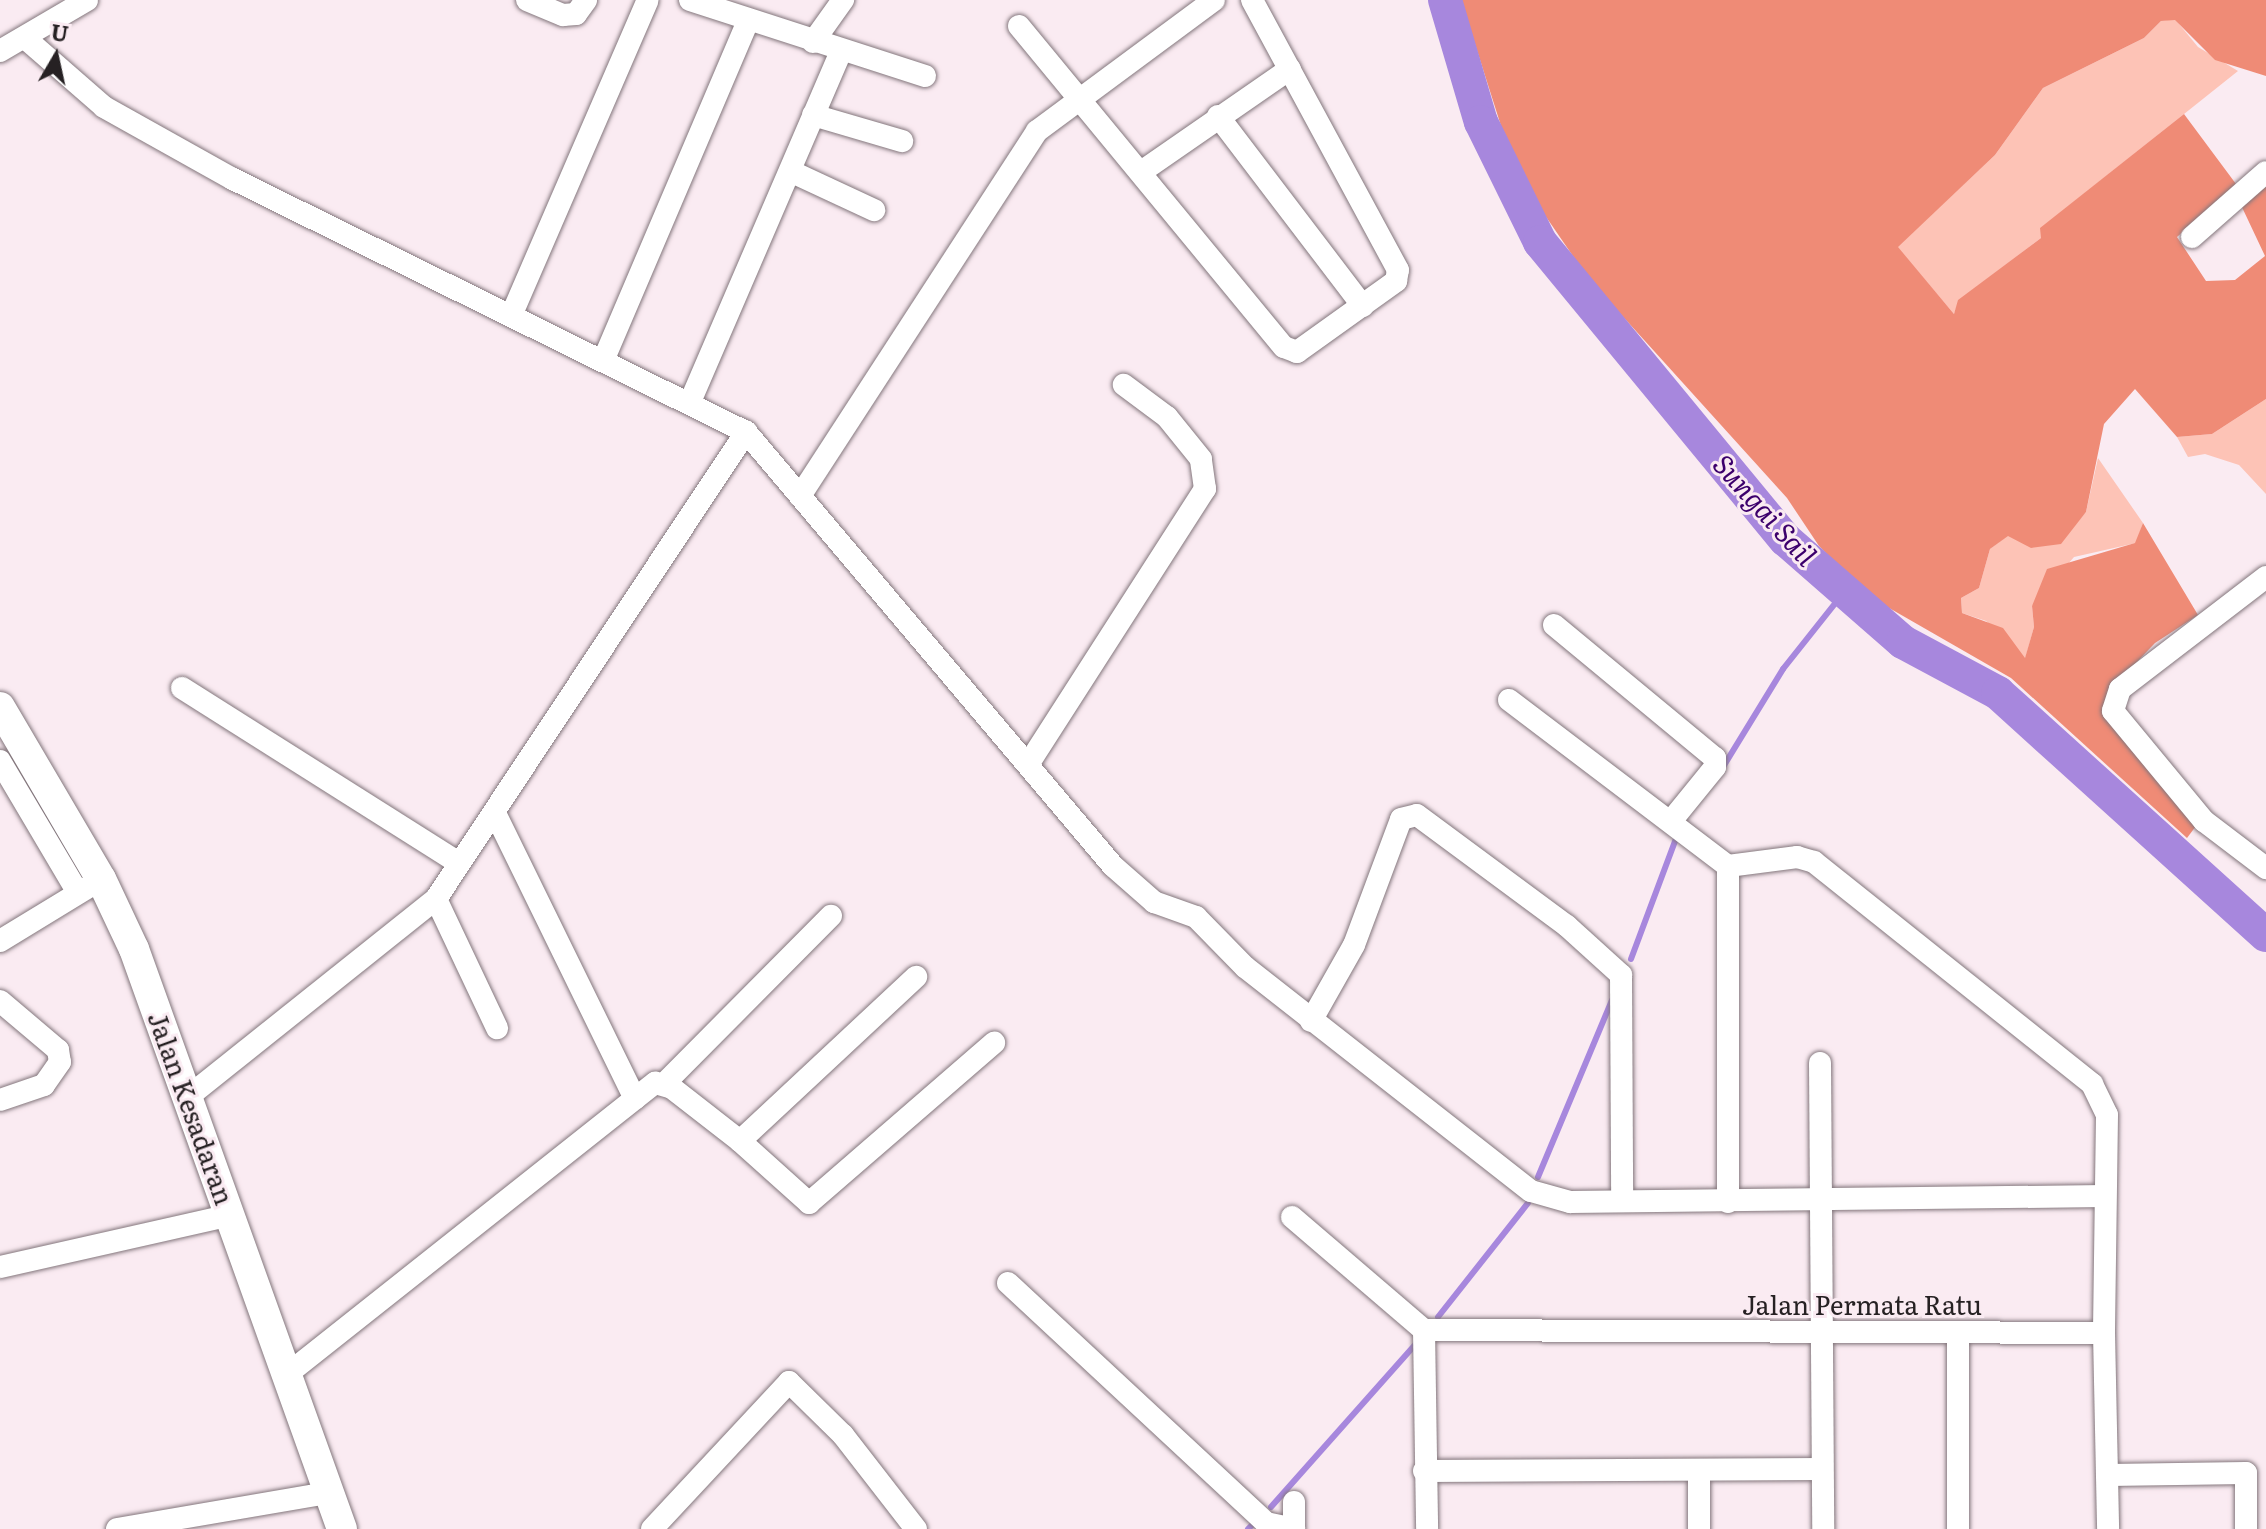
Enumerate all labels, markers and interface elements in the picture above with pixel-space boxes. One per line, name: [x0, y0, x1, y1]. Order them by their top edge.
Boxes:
text: U: [49, 14, 71, 49]
north arrow: [16, 16, 96, 96]
water label: Sungai Sail: [1707, 447, 1825, 571]
street label: Jalan Kesadaran: [143, 1007, 241, 1209]
street label: Jalan Permata Ratu: [1742, 1288, 1982, 1320]

